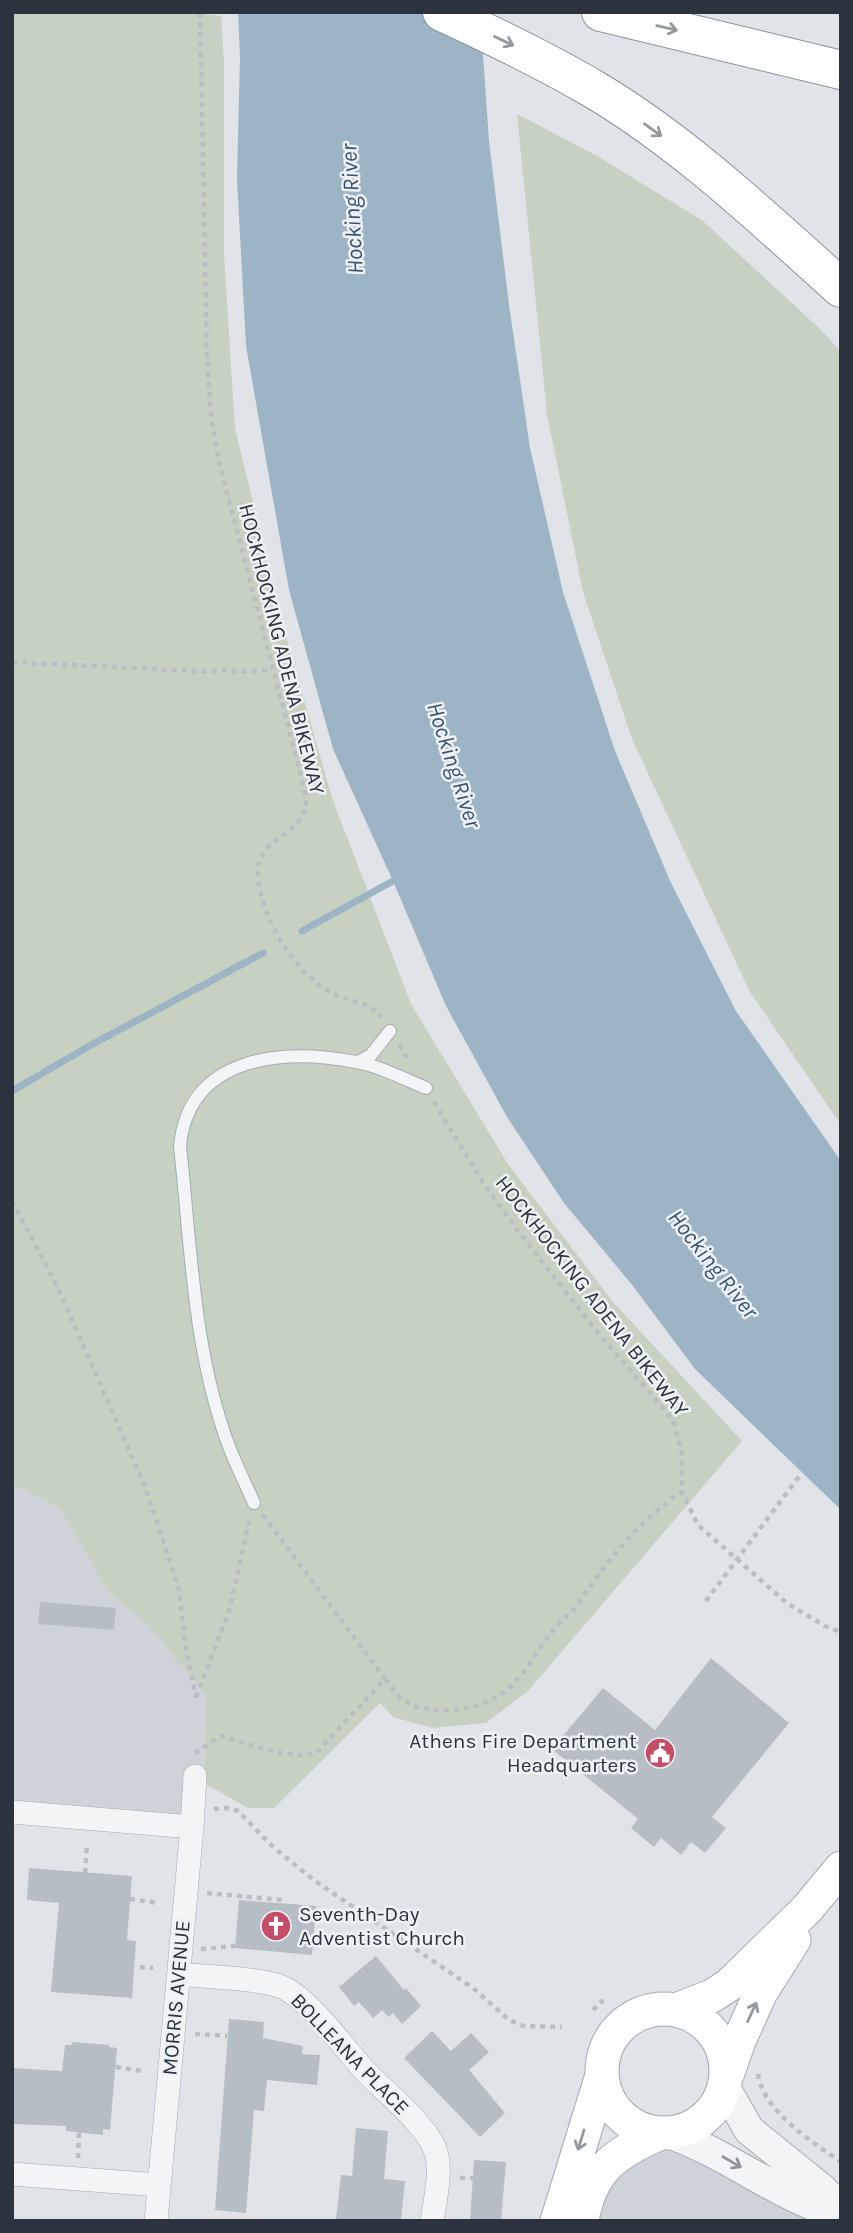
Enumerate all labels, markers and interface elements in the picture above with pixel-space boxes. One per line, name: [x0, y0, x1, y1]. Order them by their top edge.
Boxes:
one-way arrow: [656, 22, 678, 35]
one-way arrow: [493, 35, 514, 49]
one-way arrow: [643, 122, 661, 137]
water label: Hocking River: [335, 142, 369, 275]
street label: HOCKHOCKING ADENA BIKEWAY: [234, 501, 330, 797]
water label: Hocking River: [421, 699, 487, 832]
street label: HOCKHOCKING ADENA BIKEWAY: [491, 1171, 694, 1422]
water label: Hocking River: [662, 1204, 765, 1325]
place label: Athens Fire Department Headquarters: [409, 1729, 637, 1777]
public building icon: Athens Fire Department Headquarters: [643, 1736, 677, 1770]
place label: Seventh-Day Adventist Church: [299, 1902, 465, 1950]
church icon: Seventh-Day Adventist Church: [259, 1909, 293, 1943]
street label: MORRIS AVENUE: [157, 1919, 195, 2077]
street label: BOLLEANA PLACE: [286, 1988, 414, 2120]
one-way arrow: [746, 2001, 759, 2023]
one-way arrow: [574, 2129, 587, 2151]
one-way arrow: [722, 2155, 742, 2169]

